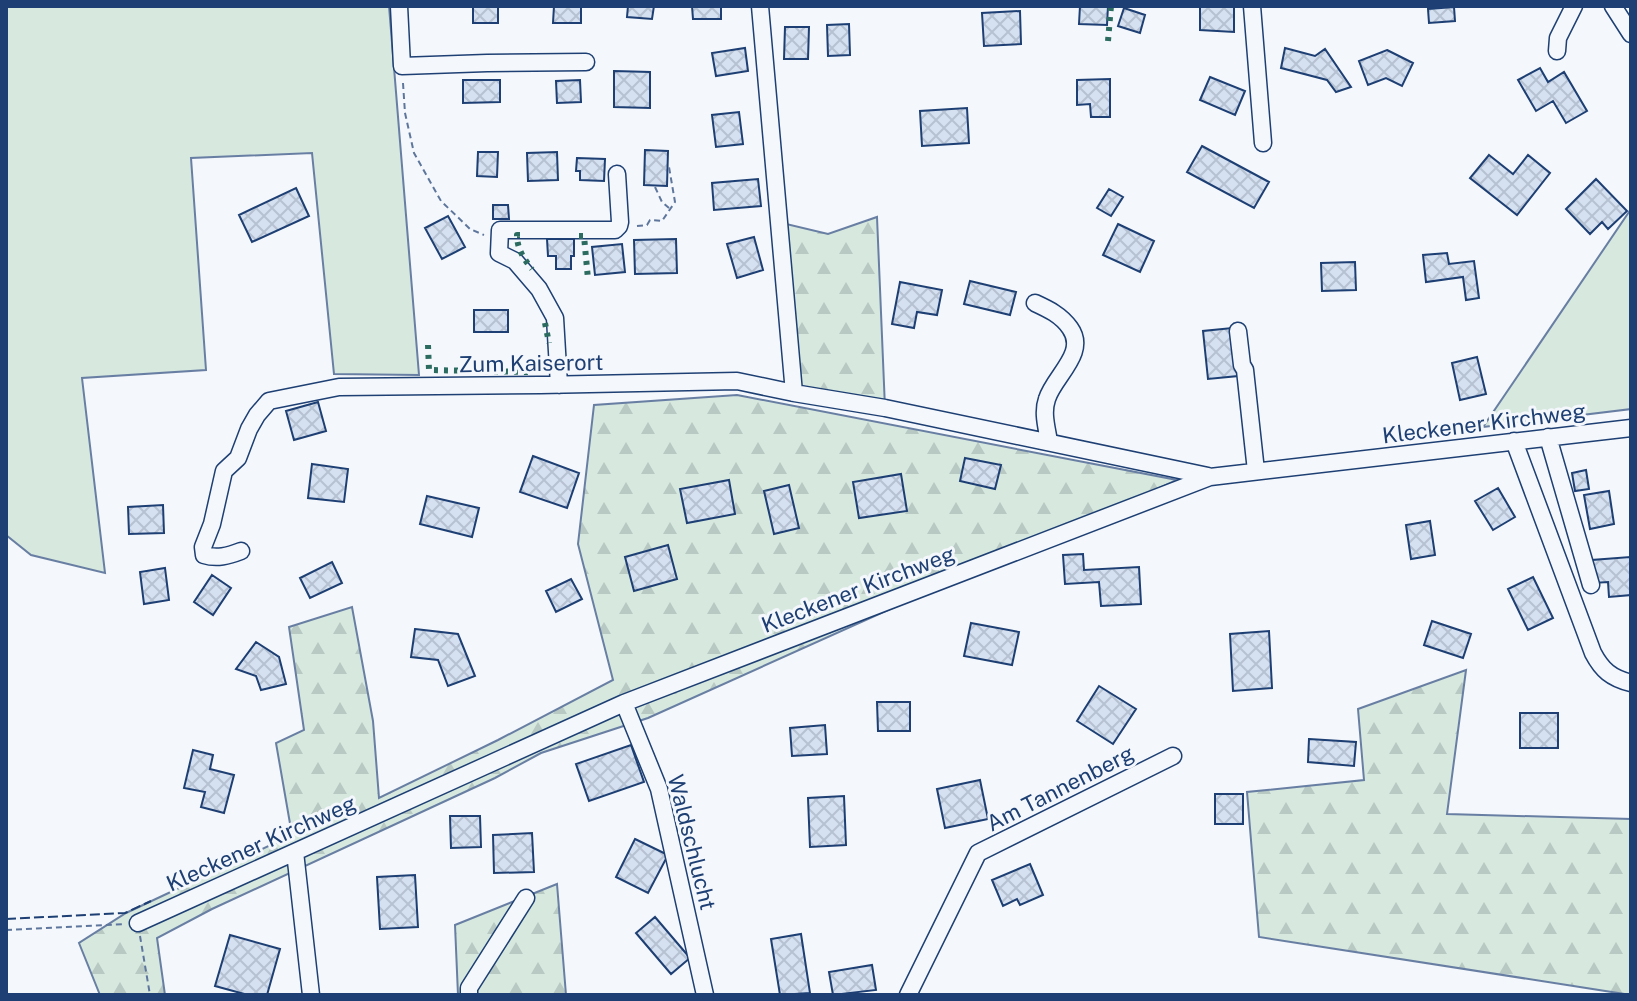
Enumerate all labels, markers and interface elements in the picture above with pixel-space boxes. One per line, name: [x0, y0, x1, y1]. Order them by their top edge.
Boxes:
street label: Zum Kaiserort: [458, 349, 604, 377]
street label: Kleckener Kirchweg: [1381, 398, 1587, 448]
street label: Kleckener Kirchweg: [758, 540, 958, 638]
street label: Am Tannenberg: [982, 740, 1138, 836]
street label: Waldschlucht: [663, 772, 721, 912]
street label: Kleckener Kirchweg: [162, 789, 360, 897]

